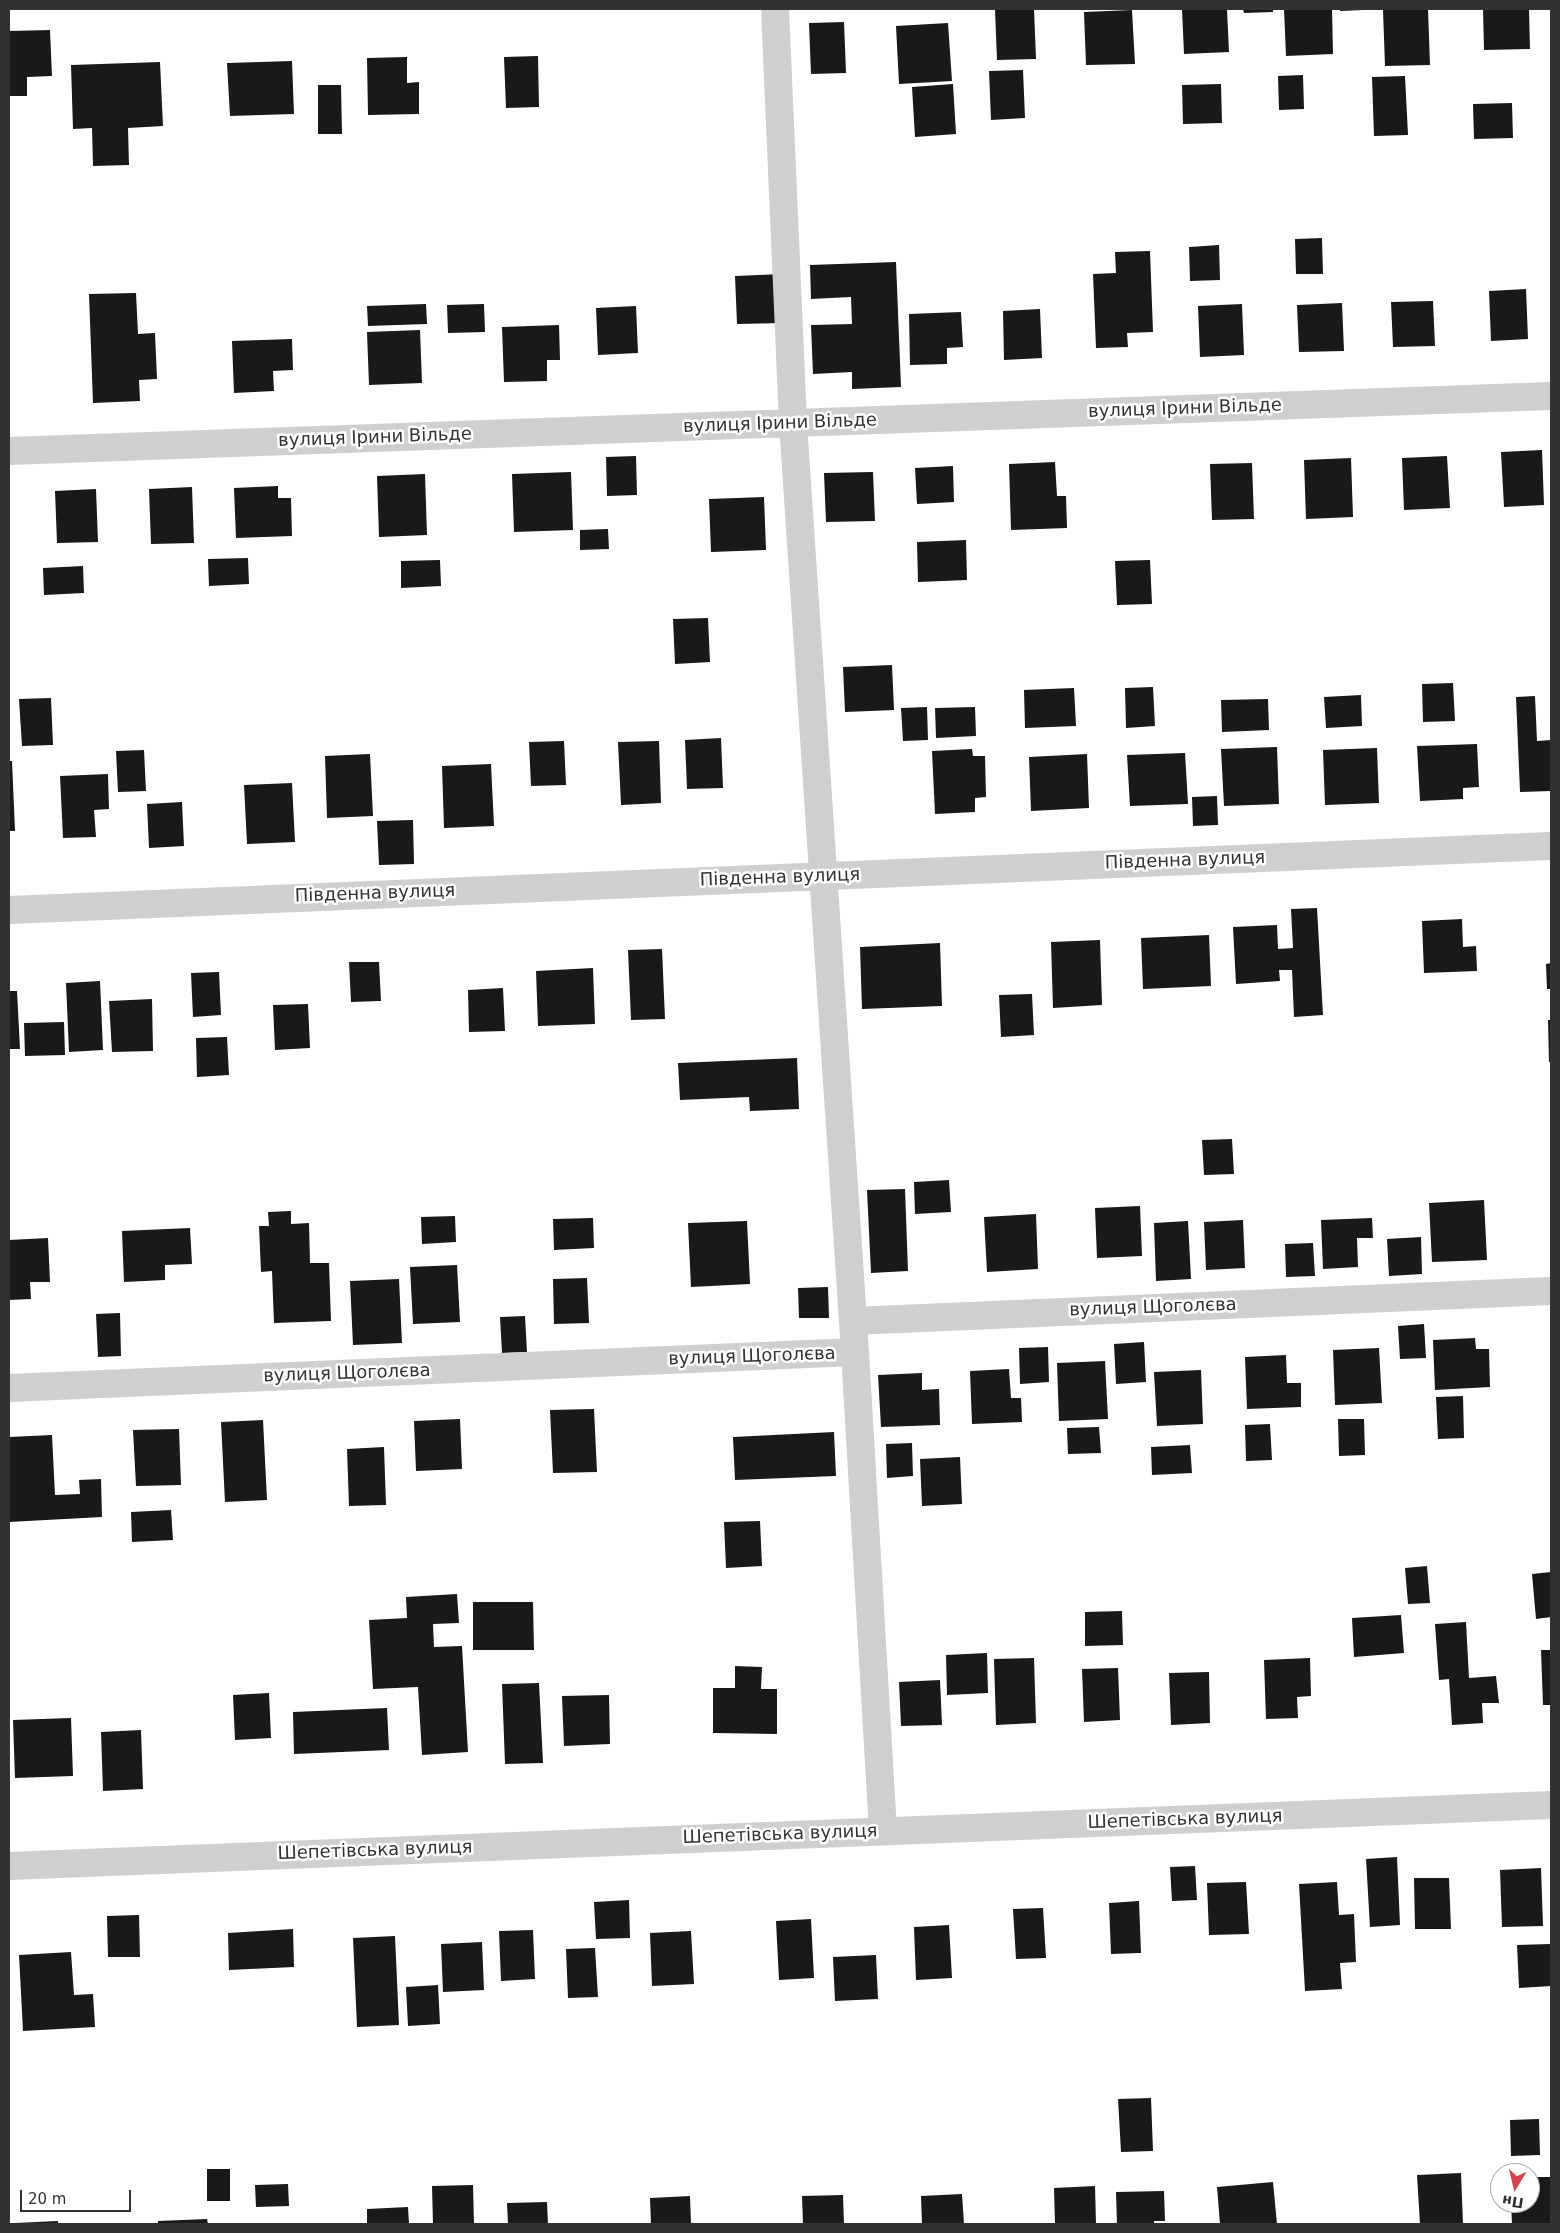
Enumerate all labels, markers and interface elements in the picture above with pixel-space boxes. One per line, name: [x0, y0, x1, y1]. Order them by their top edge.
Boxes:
street label: вулиця Ірини Вільде: [1088, 395, 1282, 423]
street label: вулиця Ірини Вільде: [683, 410, 877, 438]
street label: вулиця Ірини Вільде: [278, 424, 472, 452]
street label: Південна вулиця: [1104, 847, 1266, 875]
street label: Південна вулиця: [699, 864, 861, 892]
street label: Південна вулиця: [294, 880, 456, 908]
street label: вулиця Щоголєва: [1069, 1294, 1237, 1322]
street label: вулиця Щоголєва: [668, 1343, 836, 1371]
street label: вулиця Щоголєва: [263, 1360, 431, 1388]
street label: Шепетівська вулиця: [1087, 1806, 1283, 1834]
street label: Шепетівська вулиця: [682, 1821, 878, 1849]
street label: Шепетівська вулиця: [277, 1837, 473, 1865]
north arrow: [1490, 2163, 1540, 2213]
scale bar: [22, 2180, 134, 2212]
text: 20 m: [28, 2190, 66, 2208]
text: Пн: [1501, 2192, 1525, 2211]

